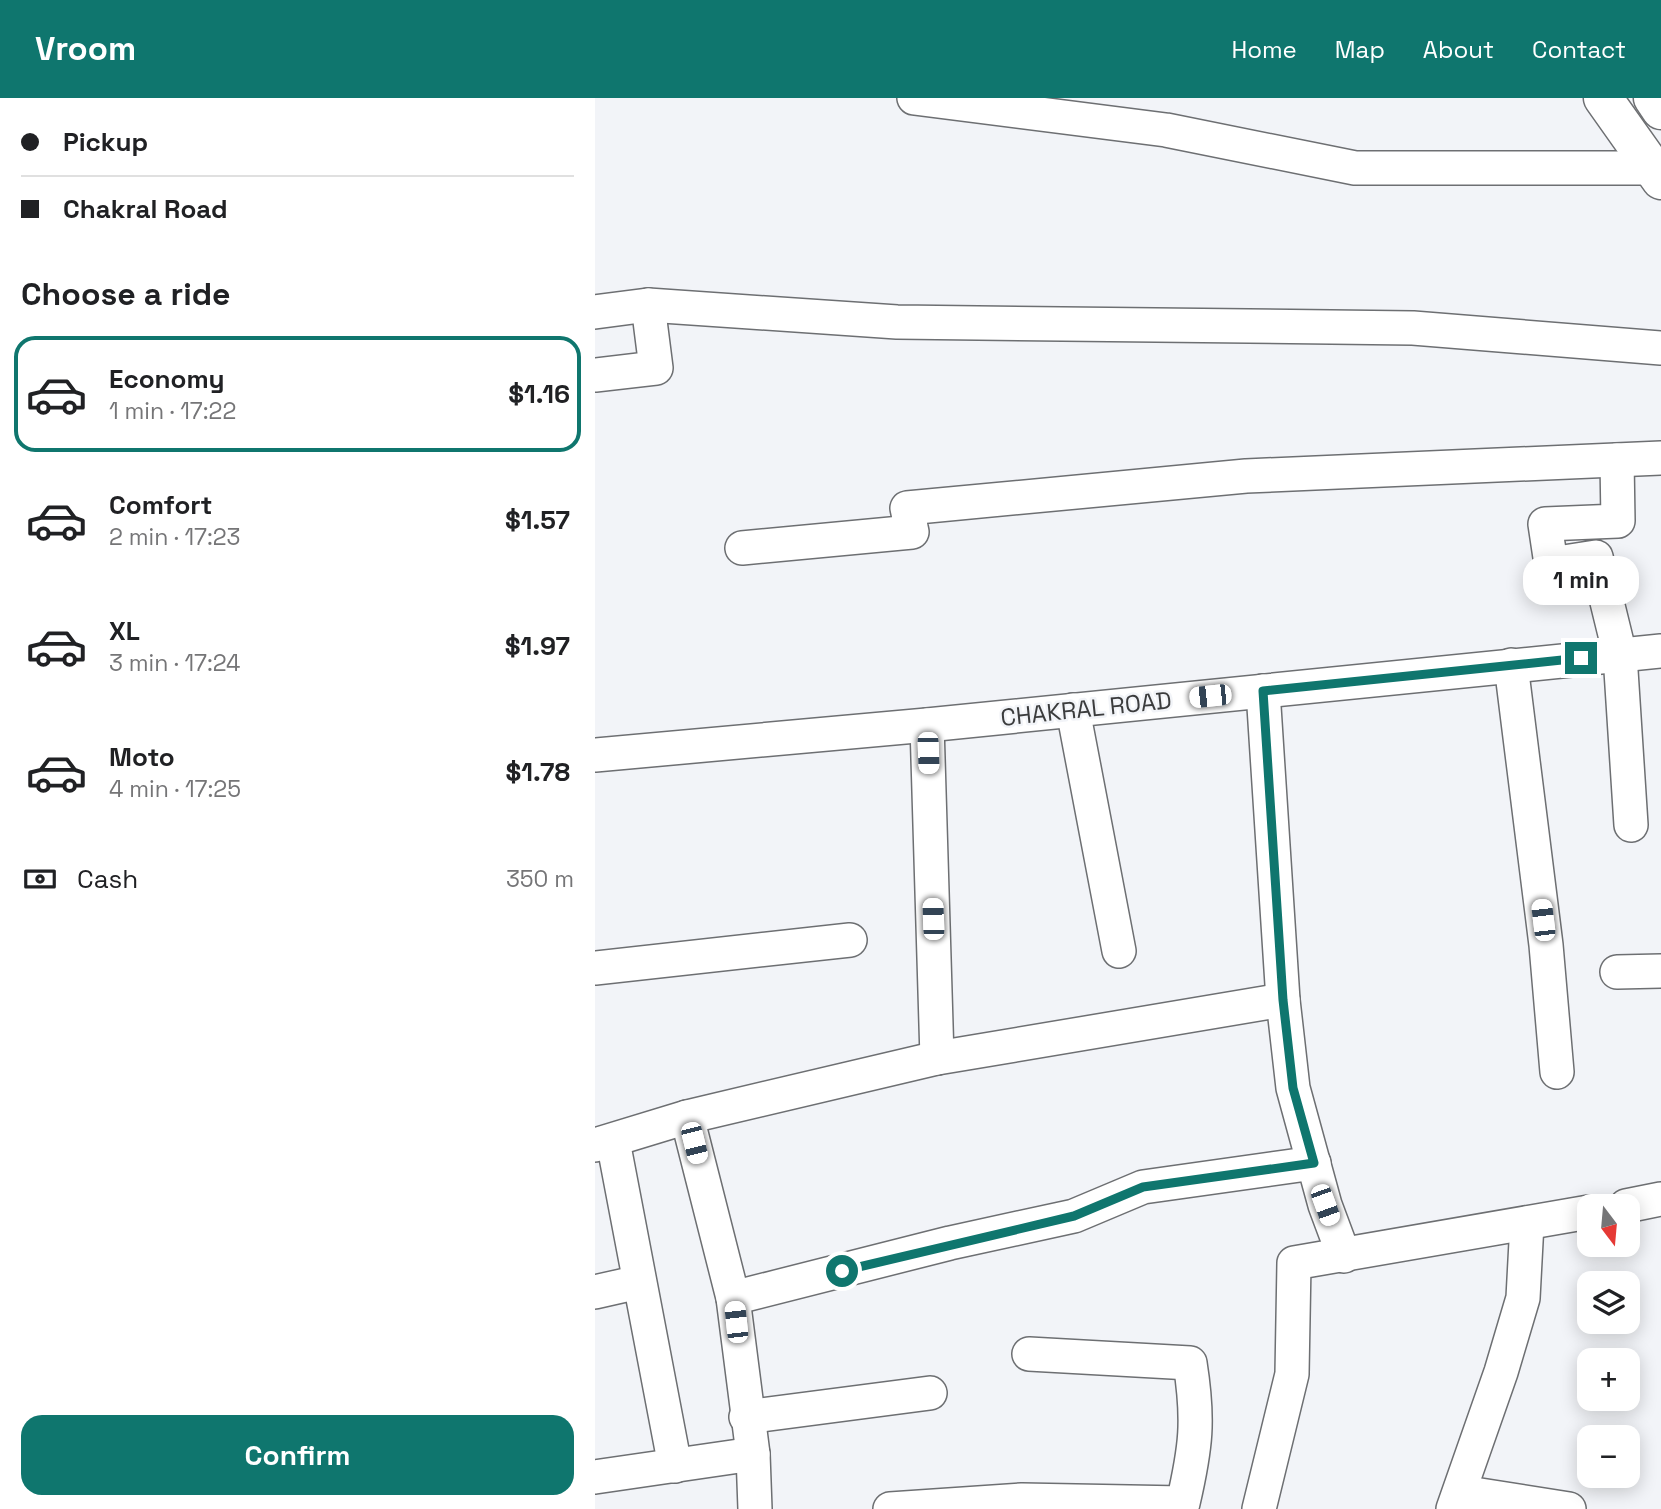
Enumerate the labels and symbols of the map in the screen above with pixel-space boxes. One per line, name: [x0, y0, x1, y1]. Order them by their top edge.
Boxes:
callout: 1 min: [1523, 556, 1639, 606]
route end: [1565, 642, 1597, 674]
car: [1189, 683, 1232, 709]
street label: CHAKRAL ROAD: [999, 684, 1173, 733]
car: [917, 732, 940, 774]
car: [922, 898, 945, 940]
car: [1531, 898, 1556, 942]
car: [679, 1120, 710, 1166]
car: [1308, 1182, 1343, 1228]
north arrow: [1577, 1194, 1640, 1256]
route start: [826, 1255, 858, 1287]
car: [724, 1300, 749, 1344]

